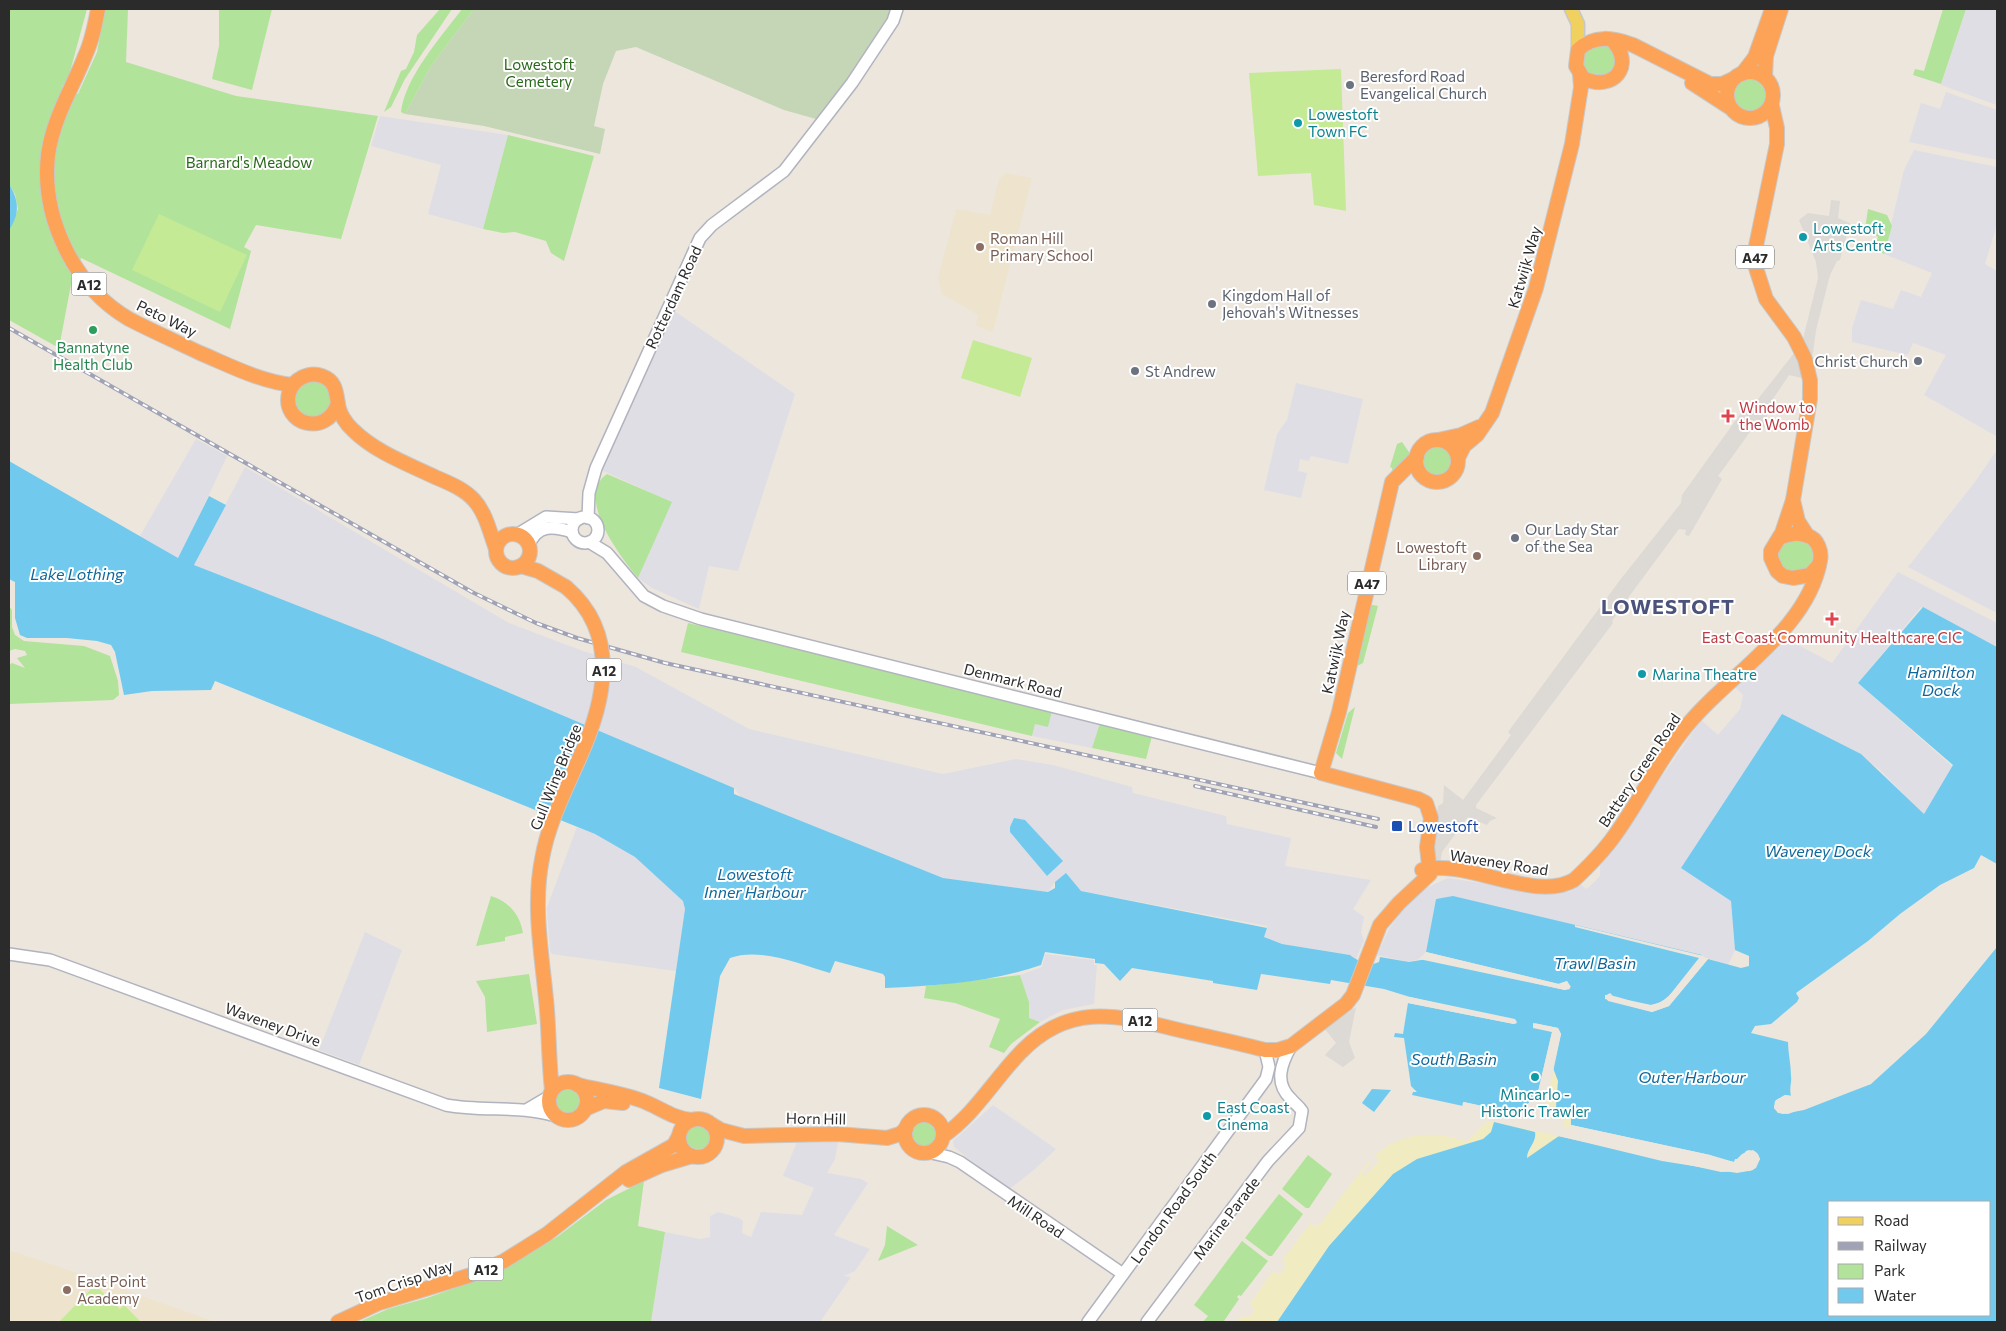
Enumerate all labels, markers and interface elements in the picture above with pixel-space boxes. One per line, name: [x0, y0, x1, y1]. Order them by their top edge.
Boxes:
park label: Lowestoft Cemetery: [504, 55, 574, 90]
place label: Beresford Road Evangelical Church: [1360, 67, 1487, 102]
marker: Beresford Road Evangelical Church: [1344, 79, 1356, 91]
place label: Lowestoft Town FC: [1308, 105, 1379, 140]
marker: Lowestoft Town FC: [1292, 117, 1304, 129]
park label: Barnard's Meadow: [186, 153, 312, 171]
place label: Lowestoft Arts Centre: [1813, 219, 1892, 254]
street label: Katwijk Way: [1504, 224, 1544, 310]
place label: Roman Hill Primary School: [990, 229, 1093, 264]
marker: Lowestoft Arts Centre: [1797, 231, 1809, 243]
marker: Roman Hill Primary School: [974, 241, 986, 253]
street label: Rotterdam Road: [641, 243, 705, 351]
road number: A47: [1736, 246, 1774, 268]
road number: A12: [72, 272, 106, 296]
place label: Kingdom Hall of Jehovah's Witnesses: [1222, 286, 1359, 321]
street label: Peto Way: [134, 296, 200, 340]
marker: Kingdom Hall of Jehovah's Witnesses: [1206, 298, 1218, 310]
marker: Bannatyne Health Club: [87, 324, 99, 336]
place label: Bannatyne Health Club: [53, 338, 133, 373]
place label: Christ Church: [1814, 352, 1908, 370]
marker: Christ Church: [1912, 355, 1924, 367]
place label: St Andrew: [1145, 362, 1216, 380]
marker: St Andrew: [1129, 365, 1141, 377]
place label: Window to the Womb: [1739, 398, 1814, 433]
marker: Window to the Womb: [1721, 409, 1735, 423]
place label: Our Lady Star of the Sea: [1525, 520, 1619, 555]
marker: Our Lady Star of the Sea: [1509, 532, 1521, 544]
place label: Lowestoft Library: [1396, 538, 1467, 573]
marker: Lowestoft Library: [1471, 550, 1483, 562]
water label: Lake Lothing: [30, 564, 125, 583]
road number: A47: [1348, 572, 1386, 594]
district label: LOWESTOFT: [1601, 594, 1735, 618]
street label: Katwijk Way: [1317, 608, 1353, 695]
marker: East Coast Community Healthcare CIC: [1825, 612, 1839, 626]
place label: East Coast Community Healthcare CIC: [1702, 628, 1962, 646]
road number: A12: [586, 658, 622, 682]
street label: Denmark Road: [962, 659, 1064, 701]
water label: Hamilton Dock: [1907, 662, 1975, 699]
place label: Marina Theatre: [1652, 665, 1757, 683]
marker: Marina Theatre: [1636, 668, 1648, 680]
street label: Battery Green Road: [1594, 710, 1684, 830]
street label: Gull Wing Bridge: [526, 721, 584, 833]
place label: Lowestoft: [1408, 817, 1479, 835]
marker: Lowestoft: [1390, 819, 1404, 833]
water label: Waveney Dock: [1765, 841, 1872, 860]
street label: Waveney Road: [1448, 845, 1550, 879]
water label: Lowestoft Inner Harbour: [704, 864, 807, 901]
water label: Trawl Basin: [1554, 953, 1636, 972]
street label: Waveney Drive: [223, 998, 323, 1050]
road number: A12: [1122, 1008, 1158, 1032]
water label: South Basin: [1411, 1049, 1497, 1068]
water label: Outer Harbour: [1638, 1067, 1746, 1086]
marker: Mincarlo - Historic Trawler: [1529, 1071, 1541, 1083]
place label: Mincarlo - Historic Trawler: [1481, 1085, 1589, 1120]
place label: East Coast Cinema: [1217, 1098, 1290, 1133]
street label: Horn Hill: [786, 1108, 846, 1128]
marker: East Coast Cinema: [1201, 1110, 1213, 1122]
street label: London Road South: [1126, 1147, 1220, 1267]
street label: Marine Parade: [1189, 1173, 1263, 1263]
street label: Mill Road: [1005, 1191, 1067, 1241]
legend: [1828, 1201, 1991, 1316]
text: Road: [1874, 1211, 1909, 1229]
text: Railway: [1874, 1236, 1927, 1254]
street label: Tom Crisp Way: [353, 1256, 455, 1306]
road number: A12: [468, 1258, 504, 1280]
text: Park: [1874, 1261, 1905, 1279]
place label: East Point Academy: [77, 1272, 146, 1307]
marker: East Point Academy: [61, 1284, 73, 1296]
text: Water: [1874, 1286, 1916, 1304]

